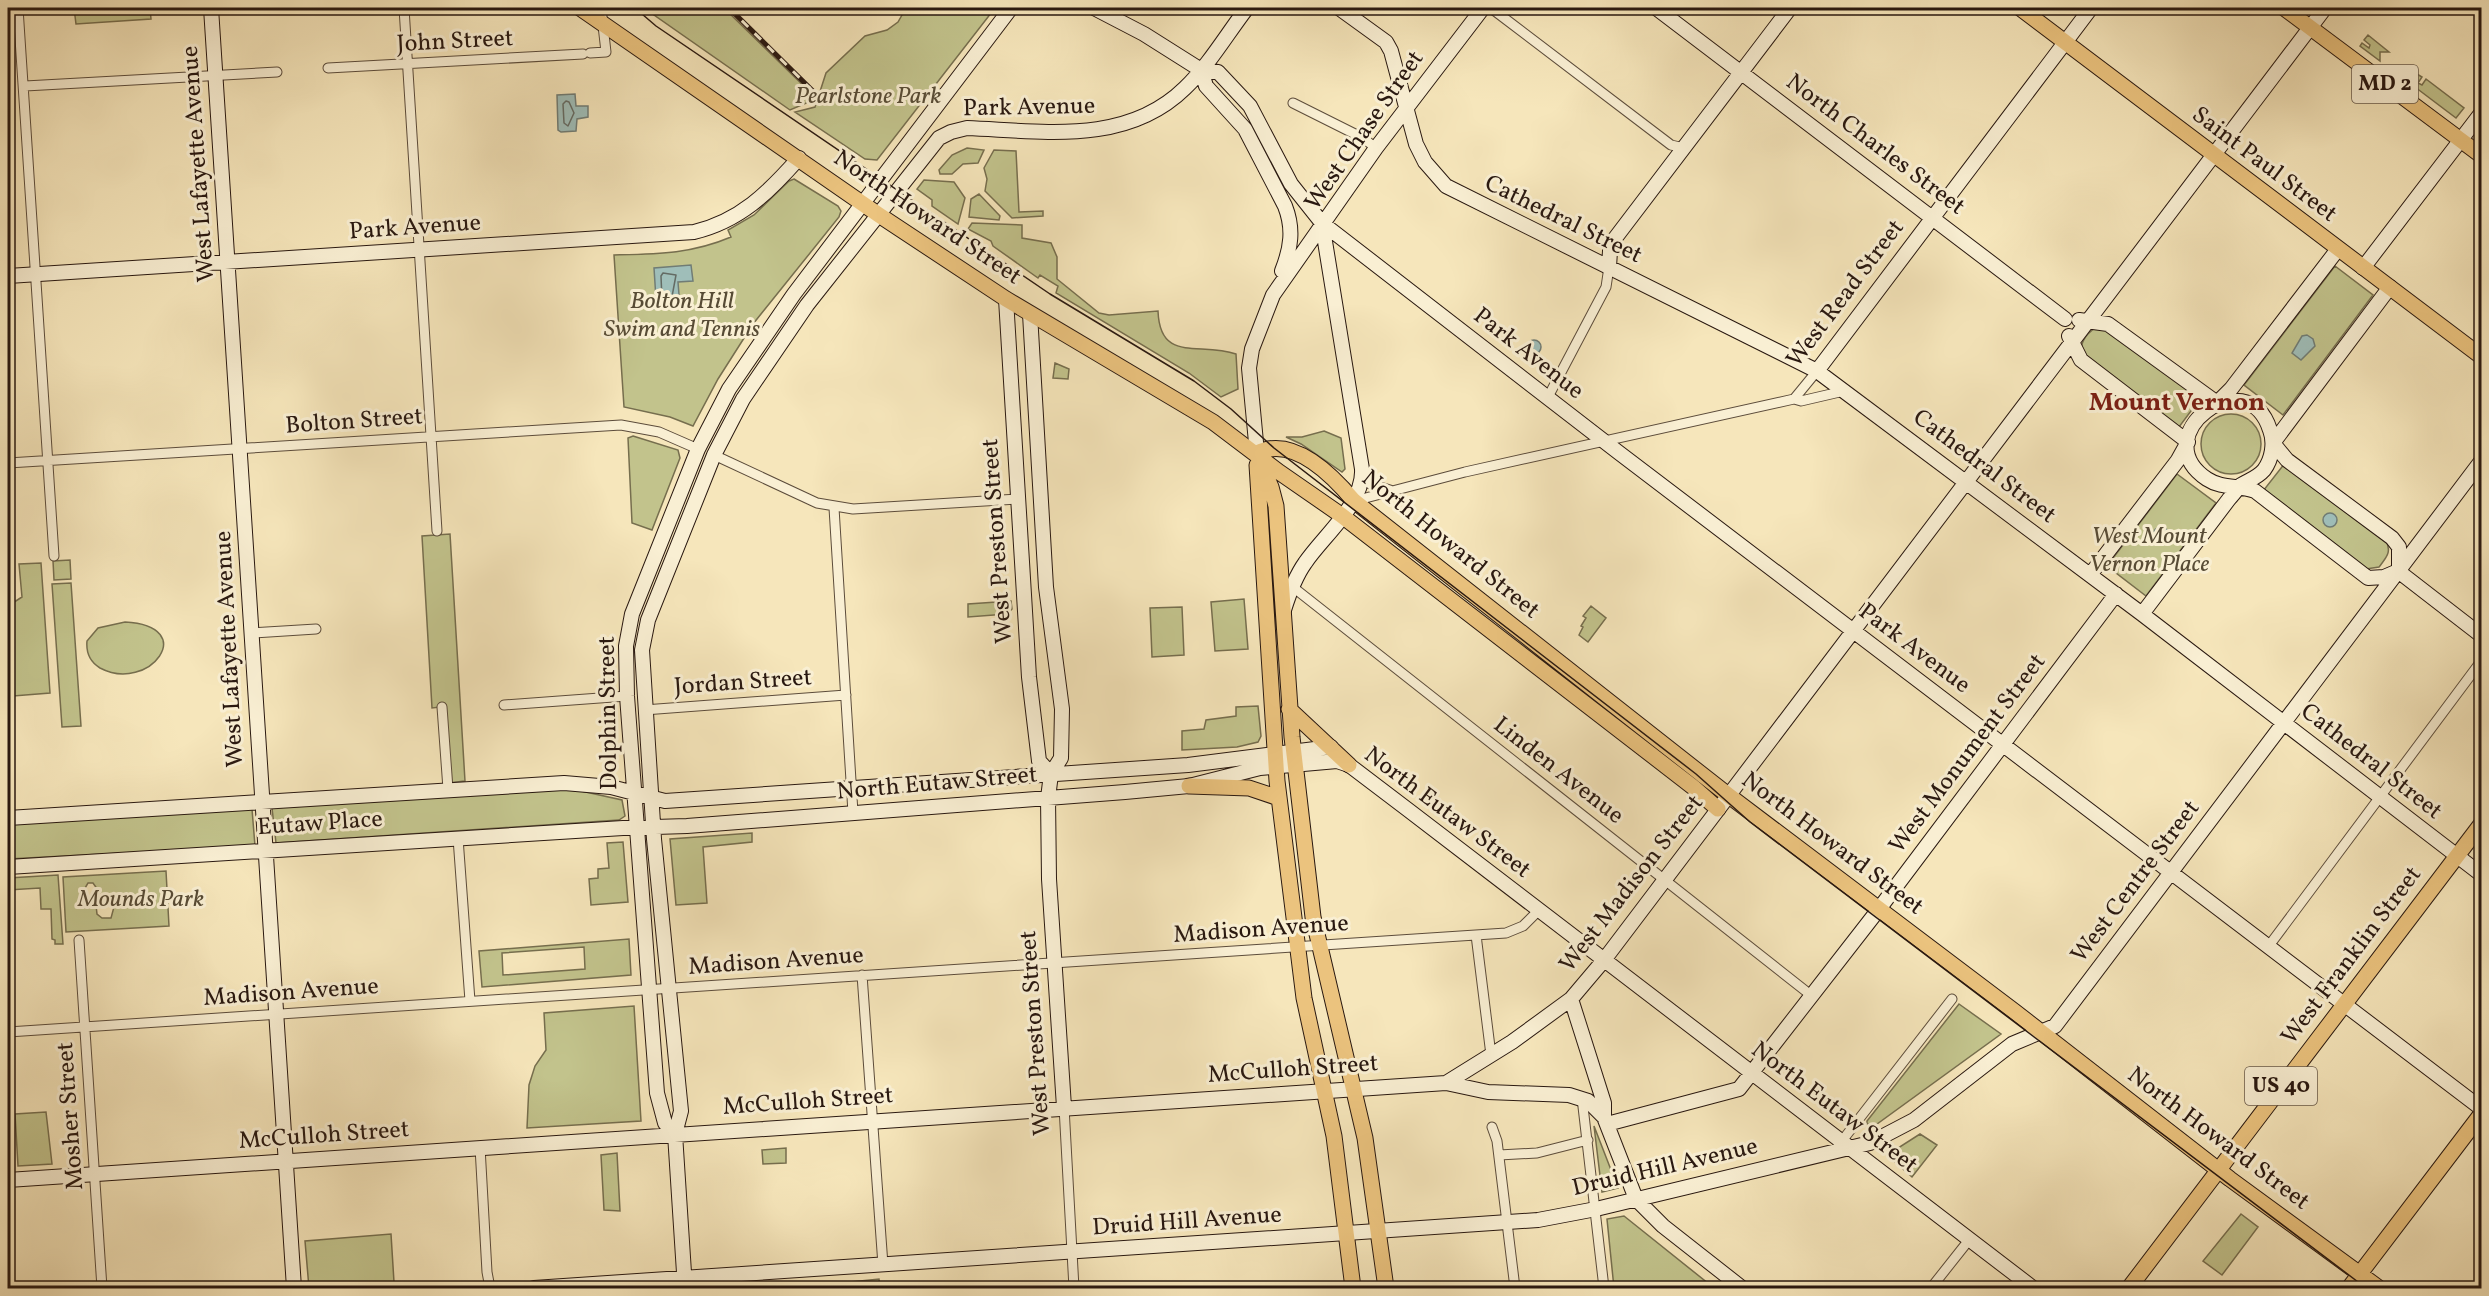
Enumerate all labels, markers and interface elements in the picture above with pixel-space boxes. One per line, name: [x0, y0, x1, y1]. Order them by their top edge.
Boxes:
street label: John Street: [396, 22, 514, 62]
street label: West Chase Street: [1297, 44, 1433, 218]
street label: West Lafayette Avenue: [174, 45, 224, 283]
road number: MD 2: [2352, 65, 2418, 103]
street label: North Charles Street: [1778, 66, 1972, 224]
park label: Pearlstone Park: [795, 80, 941, 114]
street label: Park Avenue: [963, 90, 1095, 126]
street label: Saint Paul Street: [2184, 99, 2344, 231]
street label: North Howard Street: [826, 142, 1028, 294]
street label: Cathedral Street: [1478, 167, 1648, 273]
street label: Park Avenue: [348, 206, 482, 250]
street label: West Read Street: [1779, 213, 1913, 375]
park label: Bolton Hill Swim and Tennis: [604, 285, 760, 347]
street label: Park Avenue: [1465, 300, 1591, 408]
district label: Mount Vernon: [2089, 385, 2265, 421]
street label: Bolton Street: [284, 400, 424, 444]
street label: Cathedral Street: [1905, 402, 2063, 532]
street label: West Preston Street: [974, 437, 1022, 645]
street label: North Howard Street: [1354, 462, 1546, 628]
park label: West Mount Vernon Place: [2089, 520, 2209, 582]
street label: West Lafayette Avenue: [207, 530, 253, 768]
street label: Park Avenue: [1851, 596, 1977, 702]
street label: Dolphin Street: [591, 636, 627, 790]
street label: West Monument Street: [1881, 647, 2055, 861]
street label: Jordan Street: [673, 661, 813, 705]
street label: Cathedral Street: [2293, 696, 2449, 828]
street label: Linden Avenue: [1485, 709, 1631, 833]
street label: North Eutaw Street: [1356, 739, 1538, 887]
street label: North Eutaw Street: [835, 758, 1039, 810]
street label: North Howard Street: [1734, 764, 1930, 924]
street label: West Madison Street: [1552, 788, 1712, 980]
street label: West Centre Street: [2063, 794, 2209, 970]
street label: Eutaw Place: [256, 803, 384, 845]
street label: West Franklin Street: [2274, 860, 2430, 1052]
park label: Mounds Park: [77, 883, 204, 917]
street label: Madison Avenue: [1172, 907, 1350, 953]
street label: West Preston Street: [1012, 929, 1060, 1137]
street label: Madison Avenue: [687, 939, 865, 985]
street label: Madison Avenue: [202, 970, 380, 1016]
street label: North Eutaw Street: [1743, 1034, 1925, 1182]
street label: Mosher Street: [49, 1041, 93, 1191]
street label: McCulloh Street: [1207, 1047, 1379, 1093]
street label: North Howard Street: [2120, 1059, 2316, 1219]
road number: US 40: [2245, 1067, 2317, 1105]
street label: McCulloh Street: [722, 1079, 894, 1125]
street label: McCulloh Street: [238, 1113, 410, 1159]
street label: Druid Hill Avenue: [1569, 1130, 1761, 1206]
street label: Druid Hill Avenue: [1091, 1198, 1283, 1246]

